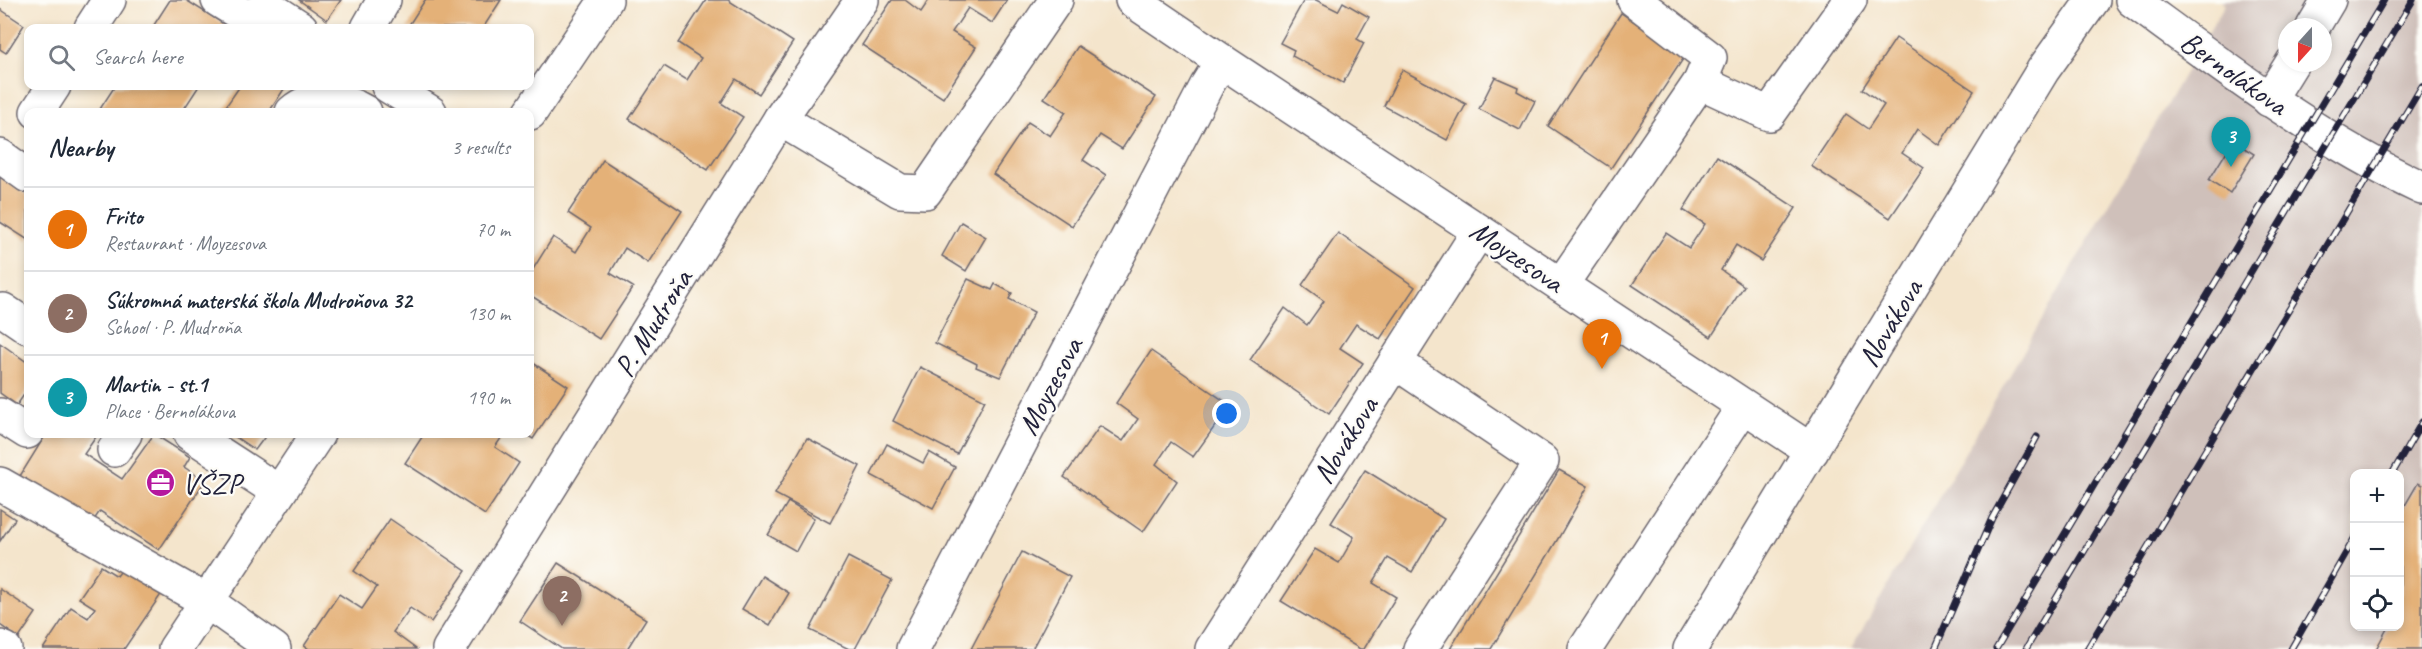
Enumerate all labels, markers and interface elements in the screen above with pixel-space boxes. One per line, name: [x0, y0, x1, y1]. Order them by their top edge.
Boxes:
north arrow: [2278, 18, 2332, 72]
street label: Bernolákova: [2173, 22, 2297, 125]
search box: [24, 24, 534, 90]
icon: search: [45, 41, 78, 74]
text: Search here: [93, 43, 183, 71]
pin: 3: [2212, 118, 2250, 167]
text: Nearby: [48, 131, 113, 164]
text: 3 results: [451, 135, 510, 160]
text: Frito: [105, 203, 143, 231]
street label: Moyzesova: [1463, 211, 1573, 302]
text: 1: [63, 217, 72, 242]
text: 70 m: [476, 217, 510, 242]
text: Restaurant · Moyzesova: [105, 231, 266, 256]
street label: P. Mudroňa: [605, 261, 702, 384]
street label: Novákova: [1849, 271, 1932, 374]
text: Súkromná materská škola Mudroňova 32: [105, 287, 412, 315]
text: 2: [63, 301, 72, 326]
text: 130 m: [467, 301, 510, 326]
text: School · P. Mudroňa: [105, 315, 241, 340]
pin: 1: [1582, 320, 1622, 369]
street label: Moyzesova: [1009, 329, 1092, 441]
text: Martin - st.1: [105, 371, 208, 399]
text: 3: [63, 385, 72, 410]
text: 190 m: [467, 385, 510, 410]
street label: Novákova: [1304, 388, 1387, 491]
text: Place · Bernolákova: [105, 399, 235, 424]
your location: [1212, 399, 1241, 428]
place label: VŠZP: [182, 464, 245, 502]
office icon: VŠZP: [145, 467, 177, 499]
map controls: [2350, 469, 2404, 631]
button: +: [2350, 469, 2404, 523]
button: −: [2350, 523, 2404, 577]
pin: 2: [542, 576, 582, 626]
button: locate: [2350, 577, 2404, 631]

